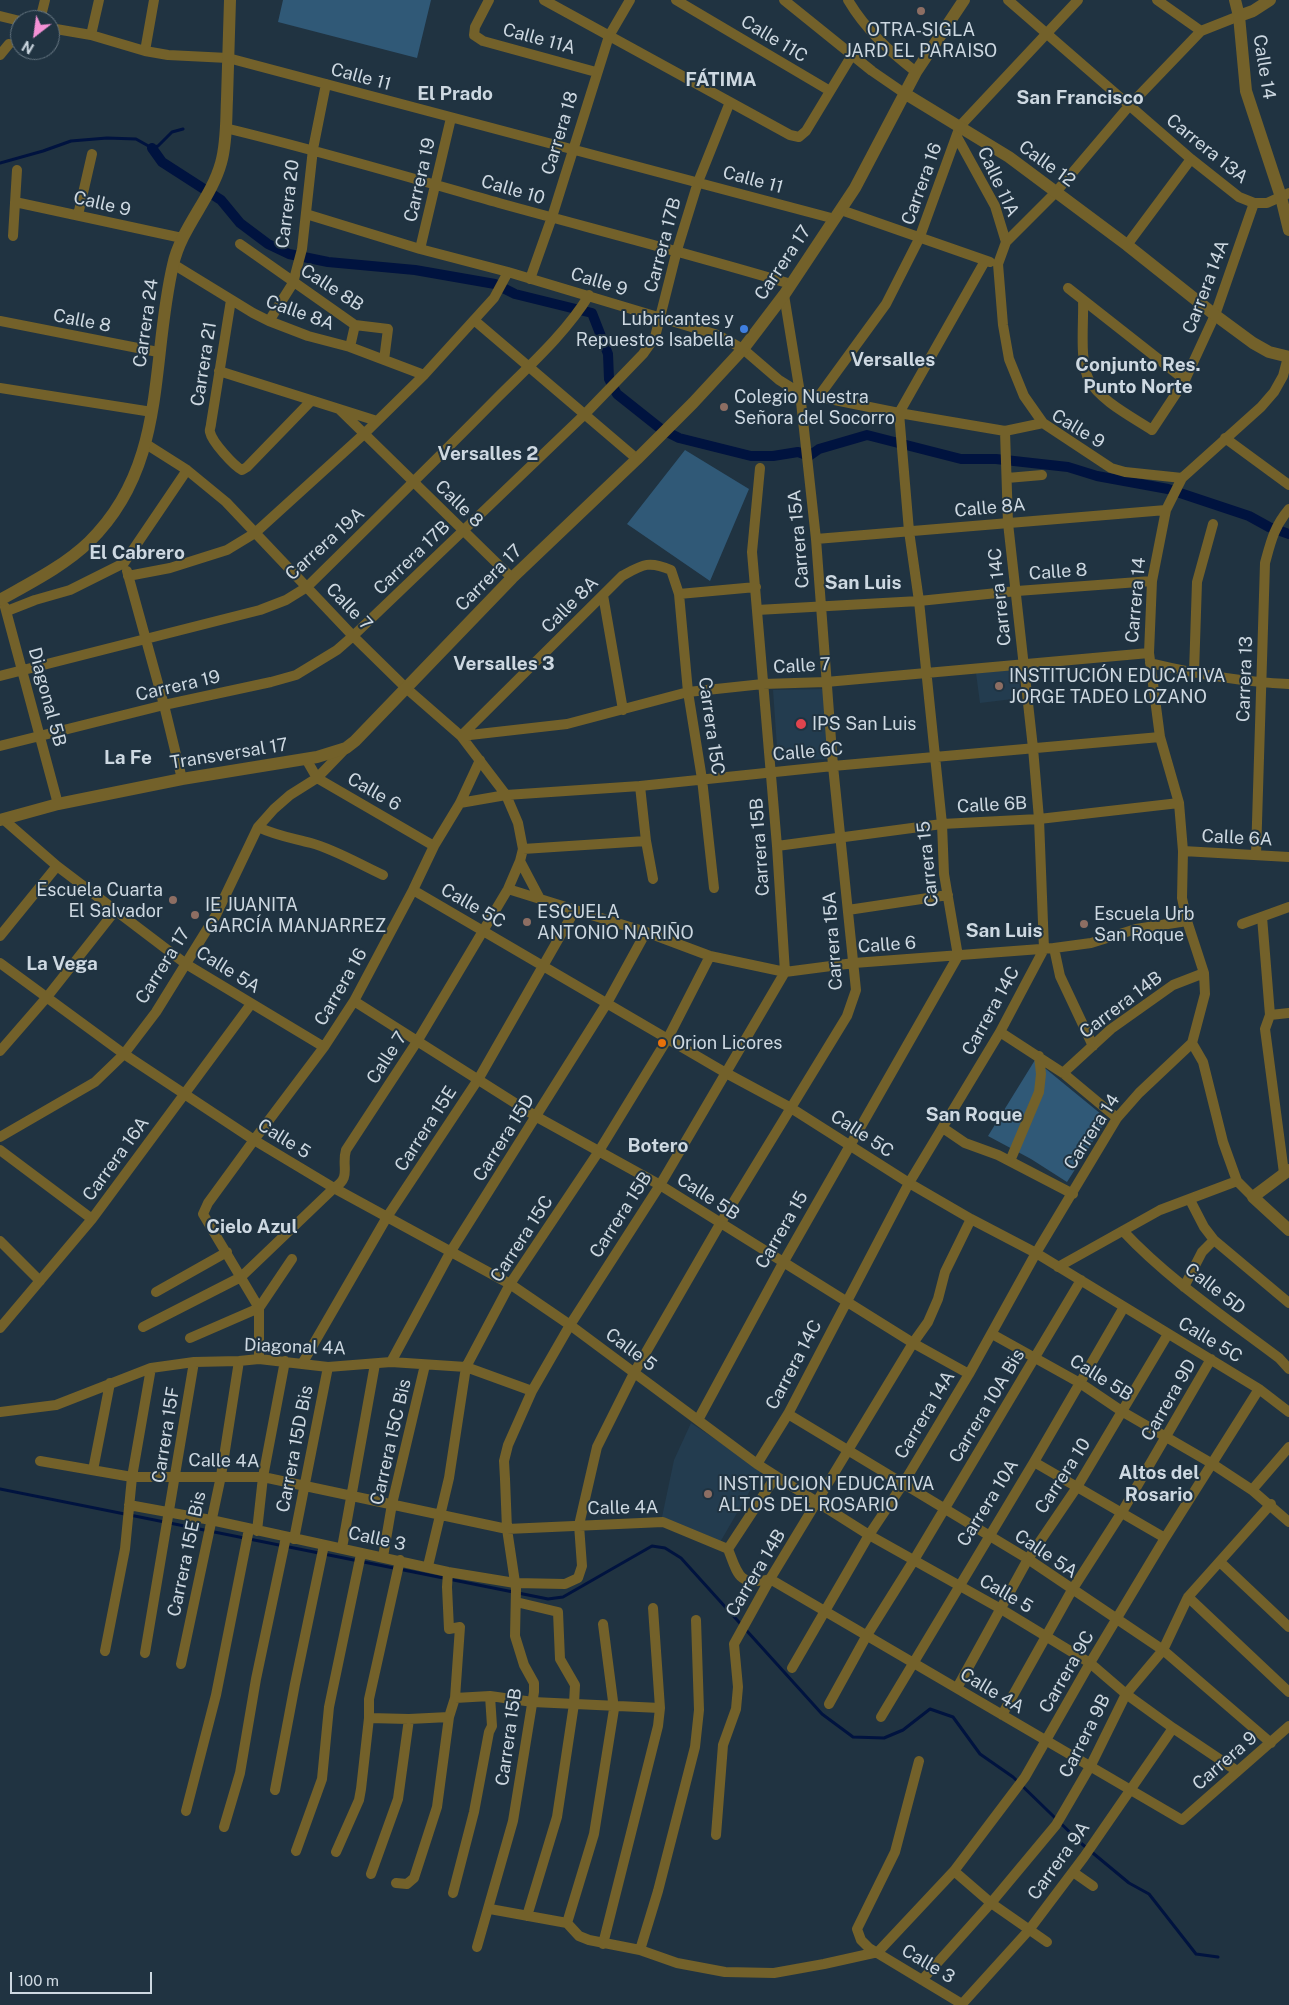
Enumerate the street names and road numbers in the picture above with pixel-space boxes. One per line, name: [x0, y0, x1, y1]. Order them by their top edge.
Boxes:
street label: Calle 11C: [737, 11, 811, 67]
street label: Calle 11A: [500, 19, 578, 59]
street label: Calle 14: [1248, 33, 1280, 101]
street label: Calle 11: [328, 59, 394, 95]
street label: Carrera 18: [537, 89, 583, 177]
street label: Carrera 13A: [1162, 110, 1252, 188]
street label: Carrera 19: [400, 136, 440, 224]
street label: Calle 12: [1014, 136, 1080, 192]
street label: Carrera 16: [897, 140, 947, 228]
street label: Calle 11A: [972, 144, 1024, 220]
street label: Carrera 20: [272, 158, 304, 250]
street label: Calle 11: [720, 162, 786, 198]
street label: Calle 10: [479, 171, 547, 209]
street label: Calle 9: [71, 187, 133, 221]
street label: Carrera 17B: [640, 195, 686, 295]
street label: Carrera 17: [750, 222, 816, 304]
street label: Carrera 14A: [1178, 237, 1234, 337]
street label: Calle 8B: [296, 260, 368, 316]
street label: Calle 9: [568, 263, 630, 301]
street label: Carrera 24: [129, 277, 163, 369]
street label: Calle 8A: [263, 291, 337, 335]
street label: Calle 8: [51, 305, 113, 337]
street label: Carrera 21: [187, 320, 221, 408]
street label: Calle 9: [1047, 405, 1109, 453]
street label: Calle 8: [430, 476, 488, 532]
street label: Carrera 15A: [784, 489, 814, 589]
street label: Calle 8A: [953, 494, 1027, 522]
street label: Carrera 19A: [281, 503, 369, 585]
street label: Carrera 17B: [369, 516, 455, 600]
street label: Carrera 17: [451, 540, 527, 616]
street label: Carrera 14C: [984, 547, 1016, 647]
street label: Carrera 14: [1121, 556, 1151, 644]
street label: Calle 8: [1028, 559, 1088, 585]
street label: Calle 8A: [537, 572, 603, 638]
street label: Calle 7: [321, 579, 377, 635]
street label: Carrera 13: [1233, 636, 1257, 722]
street label: Diagonal 5B: [23, 645, 71, 749]
street label: Calle 7: [773, 654, 831, 678]
street label: Carrera 19: [134, 666, 222, 706]
street label: Carrera 15C: [693, 676, 729, 776]
street label: Transversal 17: [168, 734, 290, 774]
street label: Calle 6C: [772, 738, 844, 766]
street label: Calle 6: [343, 768, 405, 816]
street label: Calle 6B: [956, 792, 1028, 818]
street label: Carrera 15B: [746, 797, 774, 897]
street label: Carrera 15: [913, 820, 943, 908]
street label: Calle 6A: [1201, 825, 1273, 851]
street label: Calle 5C: [437, 879, 509, 933]
street label: Carrera 15A: [819, 891, 847, 991]
street label: Carrera 17: [131, 924, 195, 1008]
street label: Calle 6: [857, 932, 917, 958]
street label: Calle 5A: [192, 942, 264, 998]
street label: Carrera 16: [310, 944, 372, 1030]
street label: Carrera 14C: [958, 963, 1024, 1059]
street label: Carrera 14B: [1075, 967, 1167, 1043]
street label: Calle 7: [362, 1028, 412, 1088]
street label: Carrera 15E: [390, 1082, 462, 1176]
street label: Carrera 15D: [469, 1090, 539, 1186]
street label: Carrera 14: [1060, 1090, 1124, 1174]
street label: Calle 5C: [826, 1106, 898, 1162]
street label: Carrera 16A: [78, 1113, 154, 1205]
street label: Calle 5: [253, 1114, 315, 1164]
street label: Carrera 15B: [585, 1168, 657, 1262]
street label: Calle 5B: [673, 1169, 743, 1225]
street label: Carrera 15: [751, 1187, 813, 1273]
street label: Carrera 15C: [486, 1192, 558, 1286]
street label: Calle 5D: [1180, 1259, 1250, 1319]
street label: Calle 5C: [1174, 1312, 1246, 1368]
street label: Carrera 14C: [761, 1316, 827, 1414]
street label: Calle 5: [601, 1324, 661, 1376]
street label: Diagonal 4A: [244, 1334, 346, 1360]
street label: Carrera 10A Bis: [945, 1345, 1029, 1467]
street label: Calle 5B: [1065, 1350, 1137, 1406]
street label: Carrera 9D: [1137, 1355, 1201, 1445]
street label: Carrera 14A: [890, 1367, 960, 1463]
street label: Carrera 15C Bis: [366, 1377, 416, 1507]
street label: Carrera 15D Bis: [272, 1384, 318, 1514]
street label: Carrera 15F: [148, 1385, 184, 1485]
street label: Carrera 10: [1031, 1434, 1095, 1518]
street label: Calle 4A: [188, 1450, 260, 1472]
street label: Carrera 10A: [953, 1456, 1023, 1550]
street label: Carrera 15E Bis: [163, 1489, 211, 1619]
street label: Calle 4A: [587, 1497, 659, 1519]
street label: Calle 3: [346, 1522, 408, 1556]
street label: Carrera 14B: [721, 1525, 791, 1621]
street label: Calle 5A: [1010, 1525, 1082, 1583]
street label: Calle 5: [975, 1570, 1037, 1618]
street label: Carrera 9C: [1035, 1627, 1099, 1717]
street label: Calle 4A: [956, 1663, 1028, 1719]
street label: Carrera 15B: [491, 1687, 527, 1787]
street label: Carrera 9B: [1055, 1691, 1115, 1781]
street label: Carrera 9: [1188, 1727, 1262, 1795]
street label: Carrera 9A: [1023, 1818, 1095, 1904]
street label: Calle 3: [897, 1940, 959, 1988]

